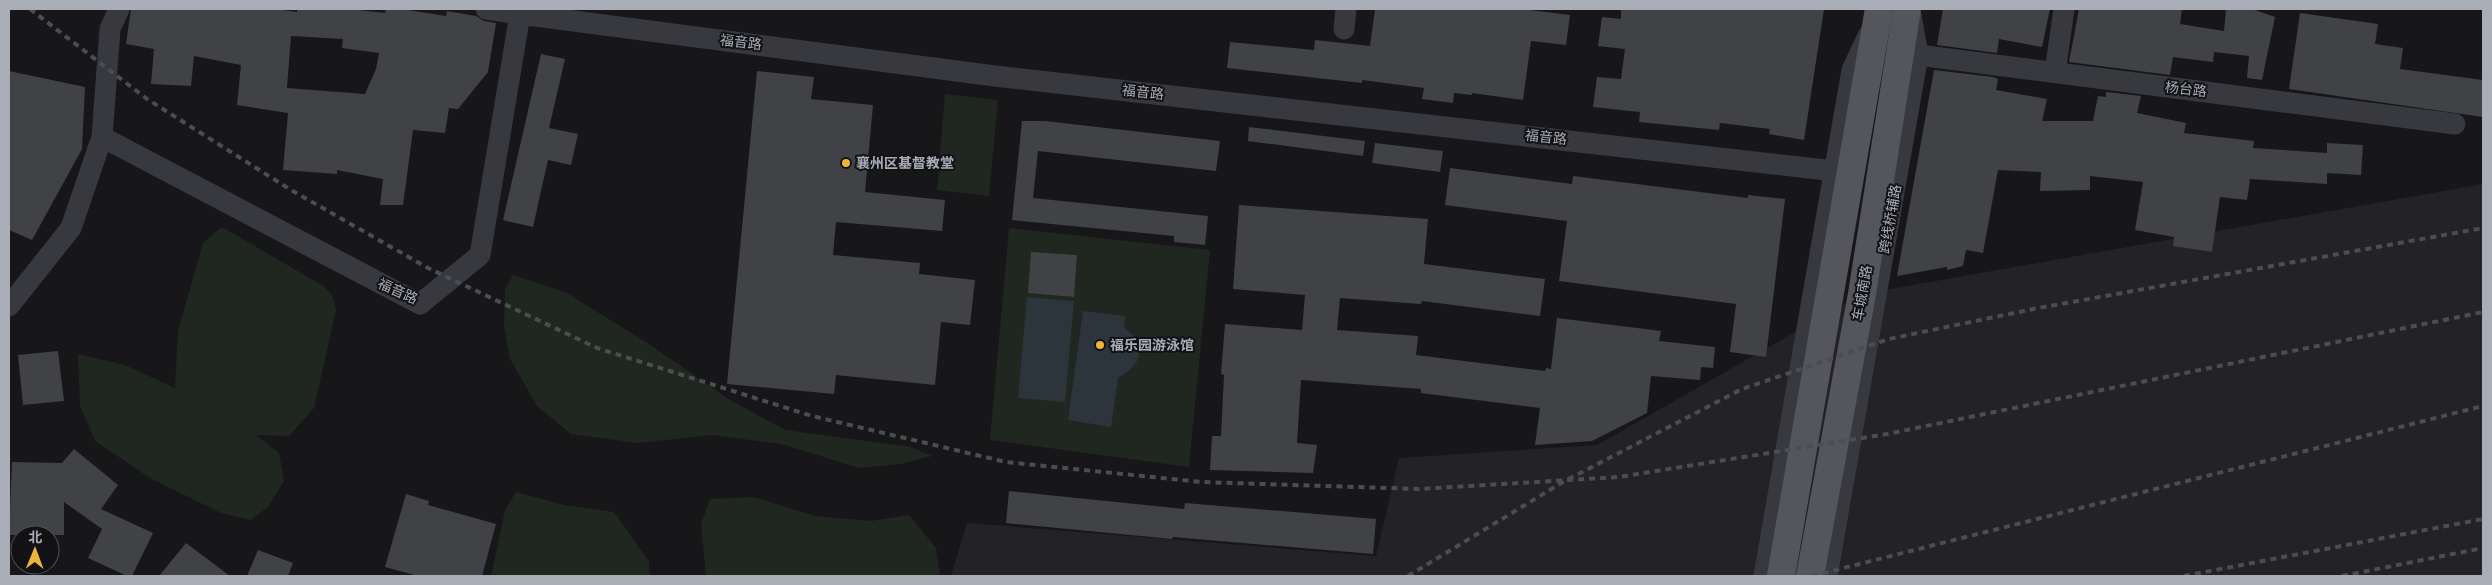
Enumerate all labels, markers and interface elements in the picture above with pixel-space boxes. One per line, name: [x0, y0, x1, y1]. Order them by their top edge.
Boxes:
street label: 福音路: [719, 32, 763, 52]
street label: 杨台路: [2164, 79, 2208, 99]
street label: 福音路: [1121, 82, 1165, 102]
street label: 福音路: [1524, 127, 1568, 147]
place label: 襄州区基督教堂: [856, 155, 954, 171]
marker: 襄州区基督教堂: [840, 157, 852, 169]
street label: 跨线桥辅路: [1876, 183, 1904, 255]
street label: 车城南路: [1849, 264, 1875, 322]
street label: 福音路: [376, 275, 420, 307]
place label: 福乐园游泳馆: [1110, 337, 1194, 353]
marker: 福乐园游泳馆: [1094, 339, 1106, 351]
north arrow: [10, 525, 60, 575]
text: 北: [28, 529, 42, 545]

